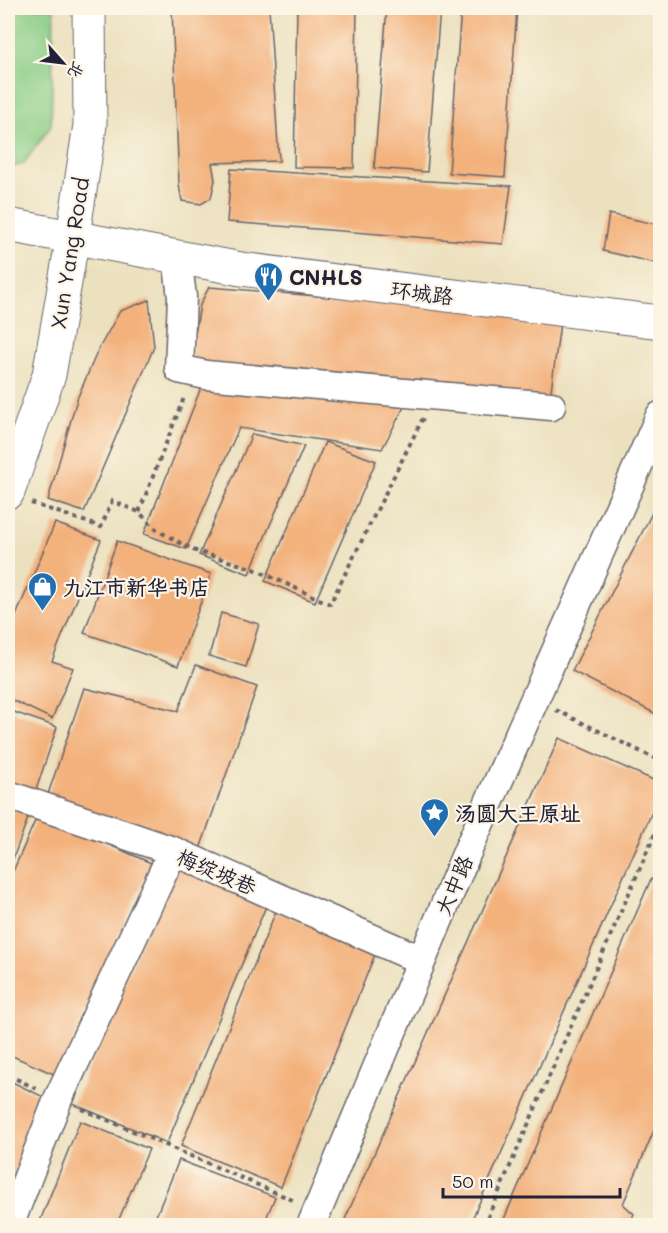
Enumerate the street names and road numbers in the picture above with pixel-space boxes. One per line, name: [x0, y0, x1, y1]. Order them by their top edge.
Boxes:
street label: Xun Yang Road: [44, 175, 94, 331]
street label: 环城路: [389, 275, 455, 309]
street label: 梅绽坡巷: [173, 842, 261, 900]
street label: 大中路: [428, 851, 478, 919]

